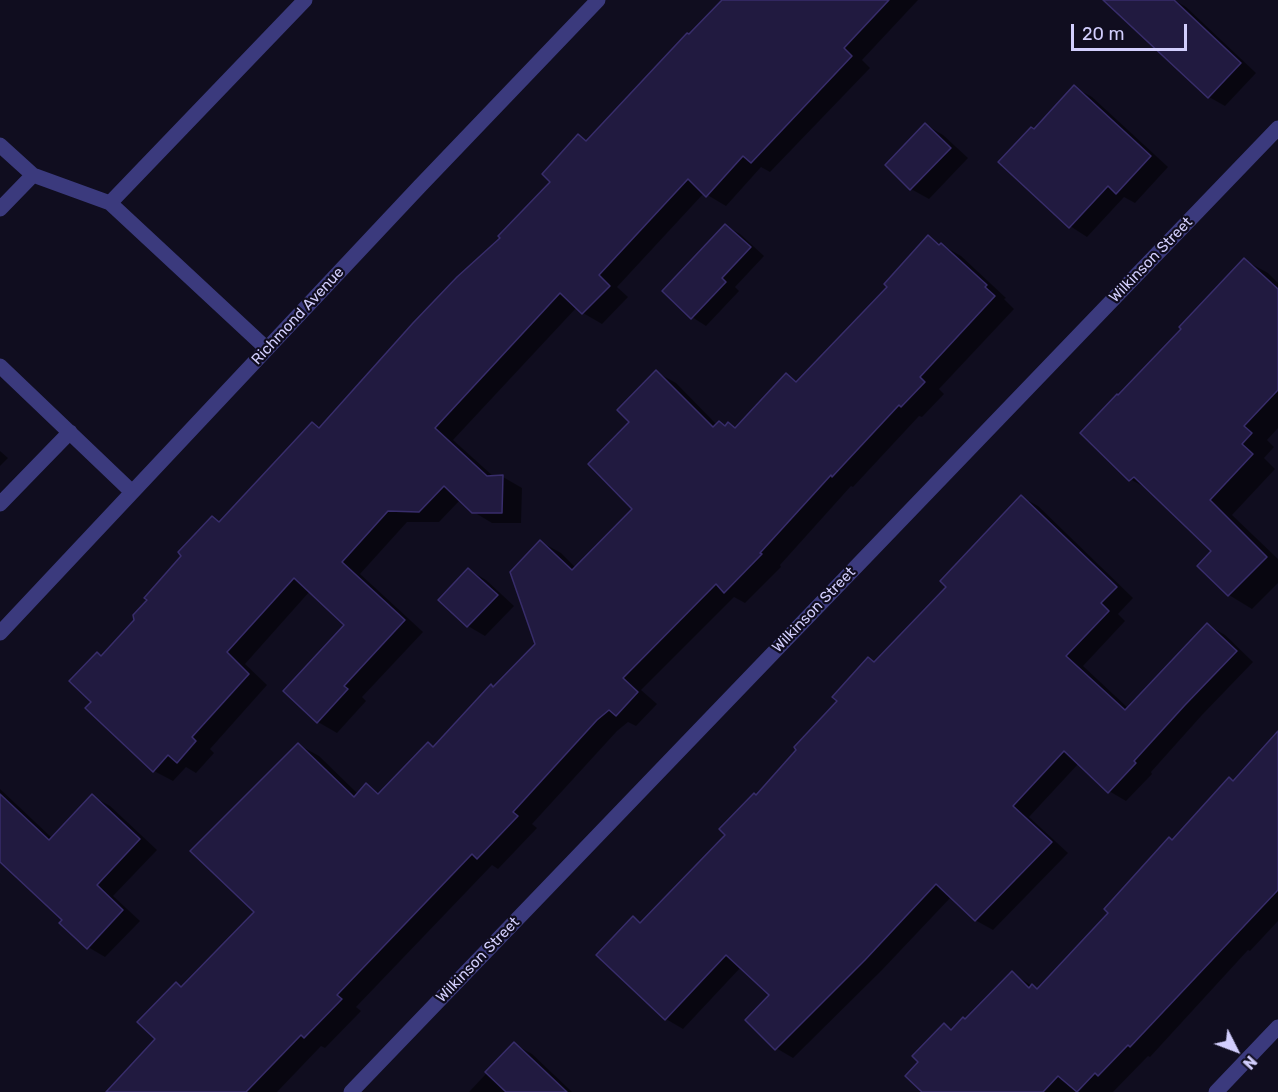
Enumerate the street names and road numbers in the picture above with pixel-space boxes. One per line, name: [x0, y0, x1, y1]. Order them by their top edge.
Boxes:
street label: Wilkinson Street: [1106, 213, 1196, 307]
street label: Richmond Avenue: [248, 263, 348, 369]
street label: Wilkinson Street: [769, 563, 859, 657]
street label: Wilkinson Street: [433, 913, 523, 1007]

